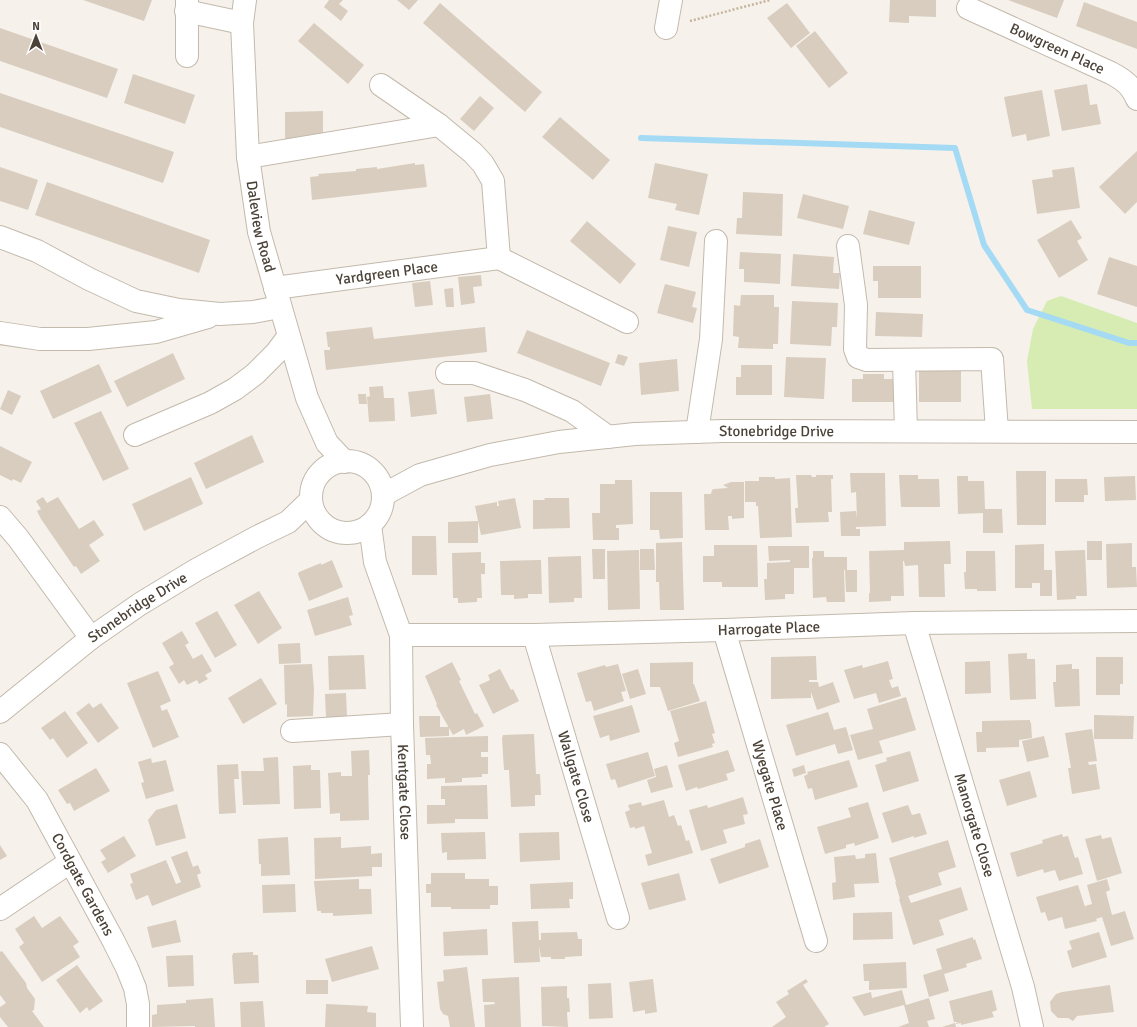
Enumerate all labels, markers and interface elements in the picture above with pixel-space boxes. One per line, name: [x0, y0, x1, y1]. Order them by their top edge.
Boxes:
north arrow: [16, 16, 56, 56]
street label: Bowgreen Place: [1007, 19, 1107, 78]
text: N: [32, 20, 40, 33]
street label: Daleview Road: [243, 180, 279, 274]
street label: Yardgreen Place: [335, 257, 439, 289]
street label: Stonebridge Drive: [719, 422, 834, 440]
street label: Stonebridge Drive: [84, 568, 190, 646]
street label: Harrogate Place: [717, 617, 821, 639]
street label: Wallgate Close: [554, 729, 598, 825]
street label: Wyegate Place: [748, 738, 792, 833]
street label: Kentgate Close: [394, 744, 415, 840]
street label: Manorgate Close: [950, 771, 999, 879]
street label: Cordgate Gardens: [48, 830, 118, 939]

